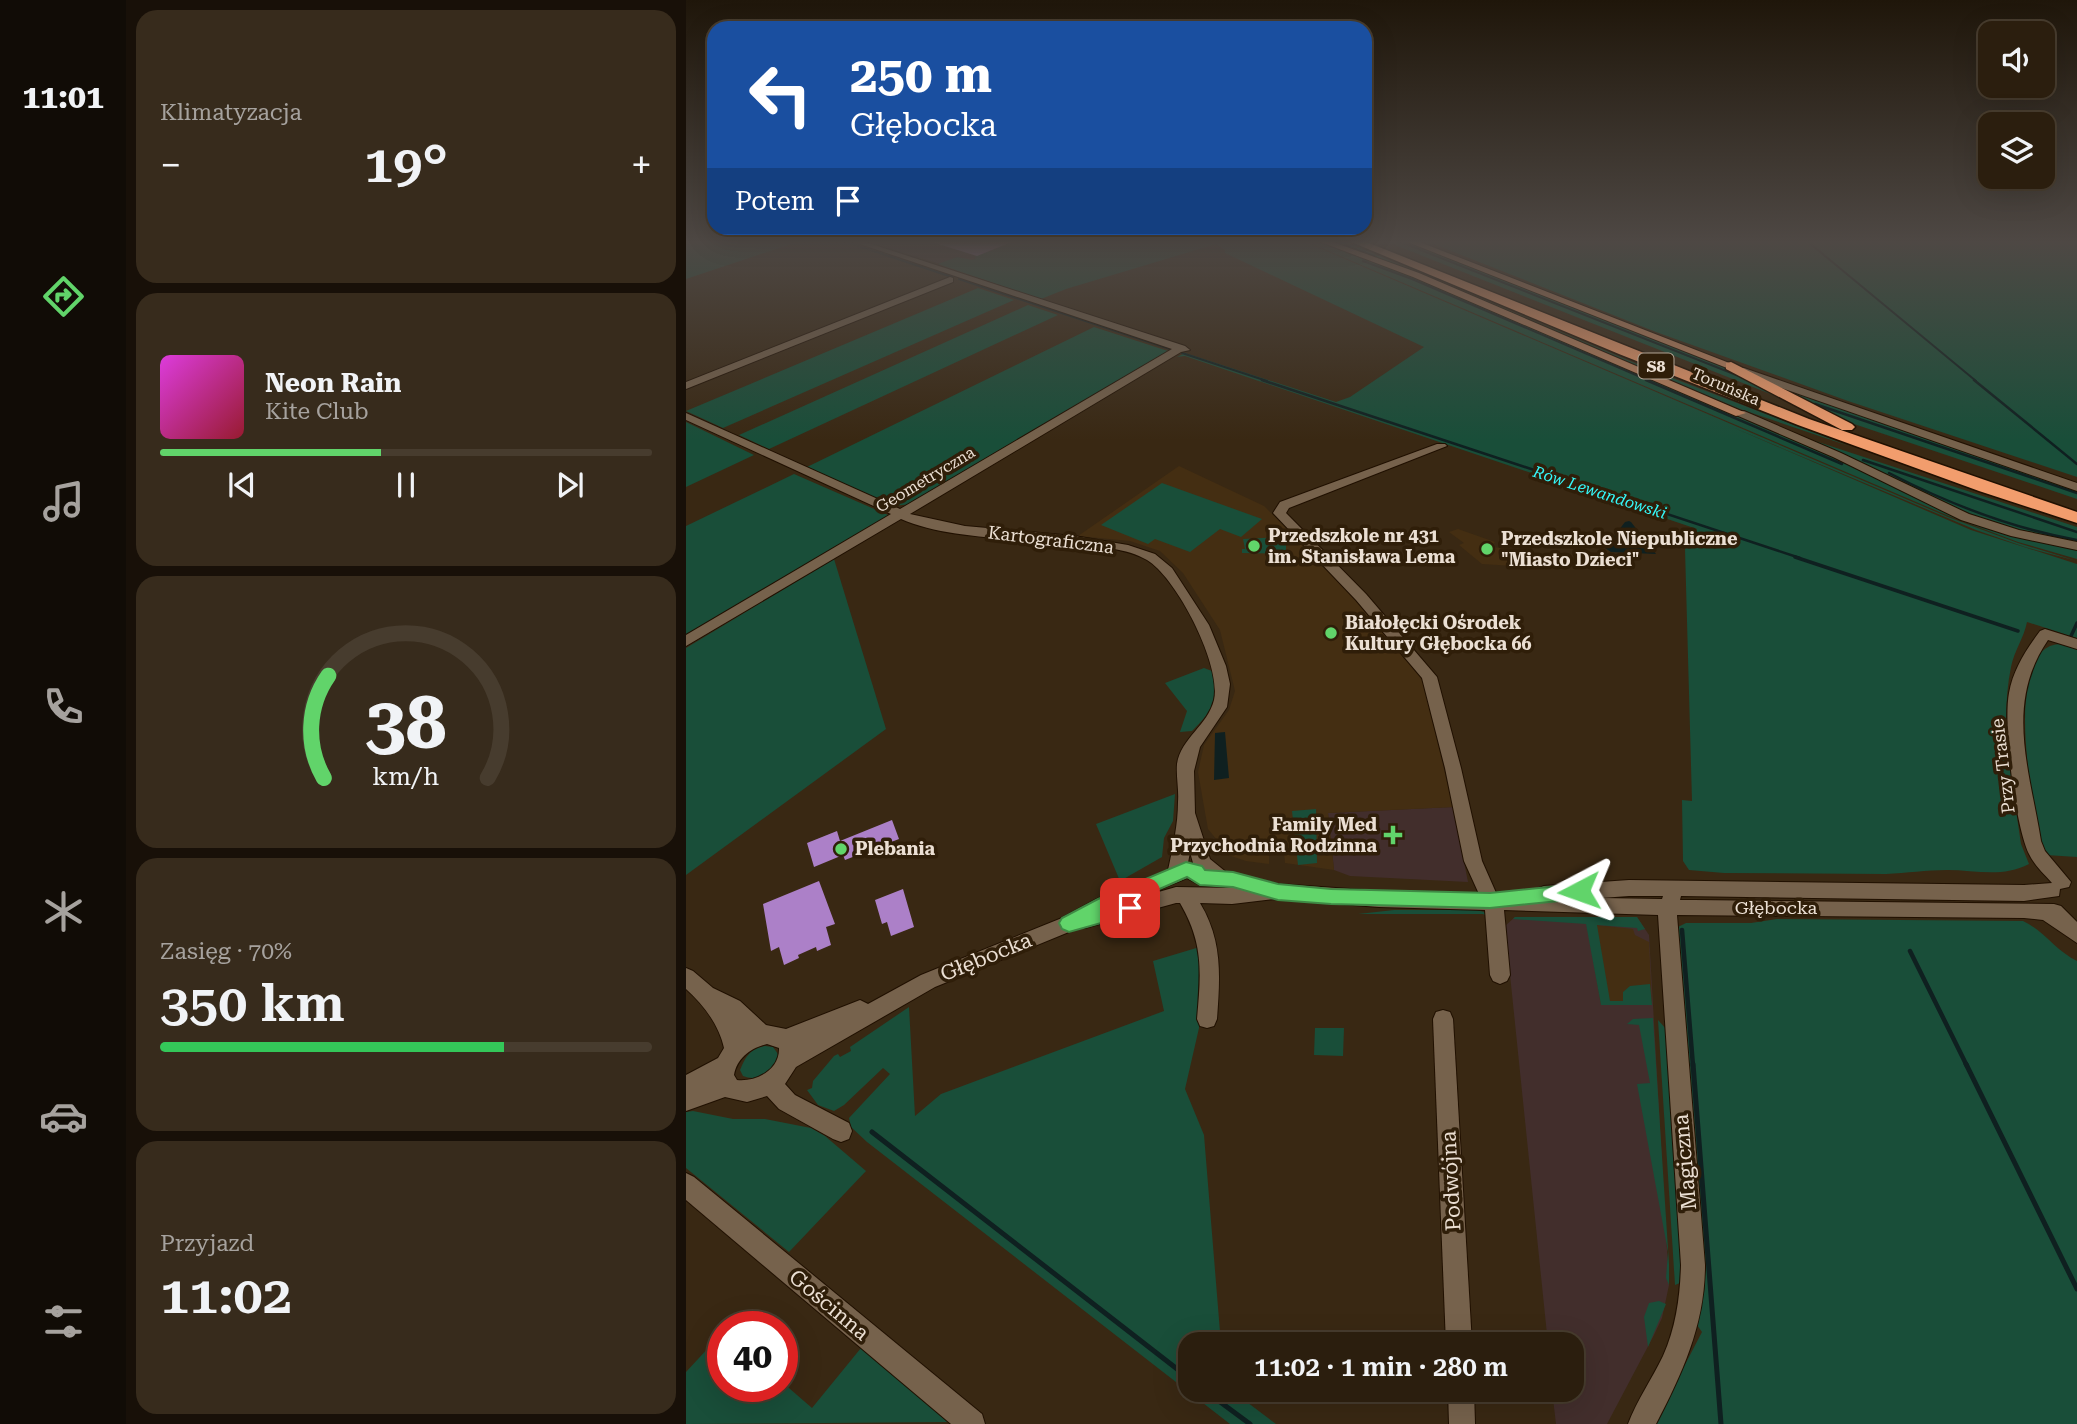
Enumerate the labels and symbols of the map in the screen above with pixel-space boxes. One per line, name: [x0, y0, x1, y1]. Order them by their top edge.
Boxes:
road number: S8: [1639, 354, 1674, 378]
street label: Toruńska: [1689, 364, 1763, 409]
street label: Geometryczna: [872, 442, 979, 516]
water label: Rów Lewandowski: [1530, 462, 1669, 523]
street label: Kartograficzna: [987, 521, 1116, 558]
place label: Przedszkole nr 431 im. Stanisława Lema: [1268, 525, 1456, 567]
place label: Przedszkole Niepubliczne "Miasto Dzieci": [1501, 528, 1738, 570]
marker: Przedszkole nr 431 im. Stanisława Lema: [1246, 538, 1262, 554]
marker: Przedszkole Niepubliczne "Miasto Dzieci": [1479, 541, 1495, 557]
place label: Białołęcki Ośrodek Kultury Głębocka 66: [1345, 612, 1532, 654]
marker: Białołęcki Ośrodek Kultury Głębocka 66: [1323, 625, 1339, 641]
street label: Przy Trasie: [1986, 717, 2019, 815]
place label: Family Med Przychodnia Rodzinna: [1170, 814, 1377, 856]
marker: Family Med Przychodnia Rodzinna: [1383, 825, 1403, 845]
place label: Plebania: [855, 838, 935, 859]
marker: Plebania: [833, 841, 849, 857]
position arrow: [1542, 854, 1616, 928]
pin: [1100, 878, 1160, 938]
street label: Głębocka: [1735, 897, 1818, 918]
street label: Głębocka: [937, 928, 1036, 986]
street label: Magiczna: [1669, 1112, 1701, 1211]
street label: Podwójna: [1436, 1130, 1466, 1232]
street label: Gościnna: [784, 1265, 874, 1346]
speed limit sign: 40: [707, 1311, 798, 1402]

